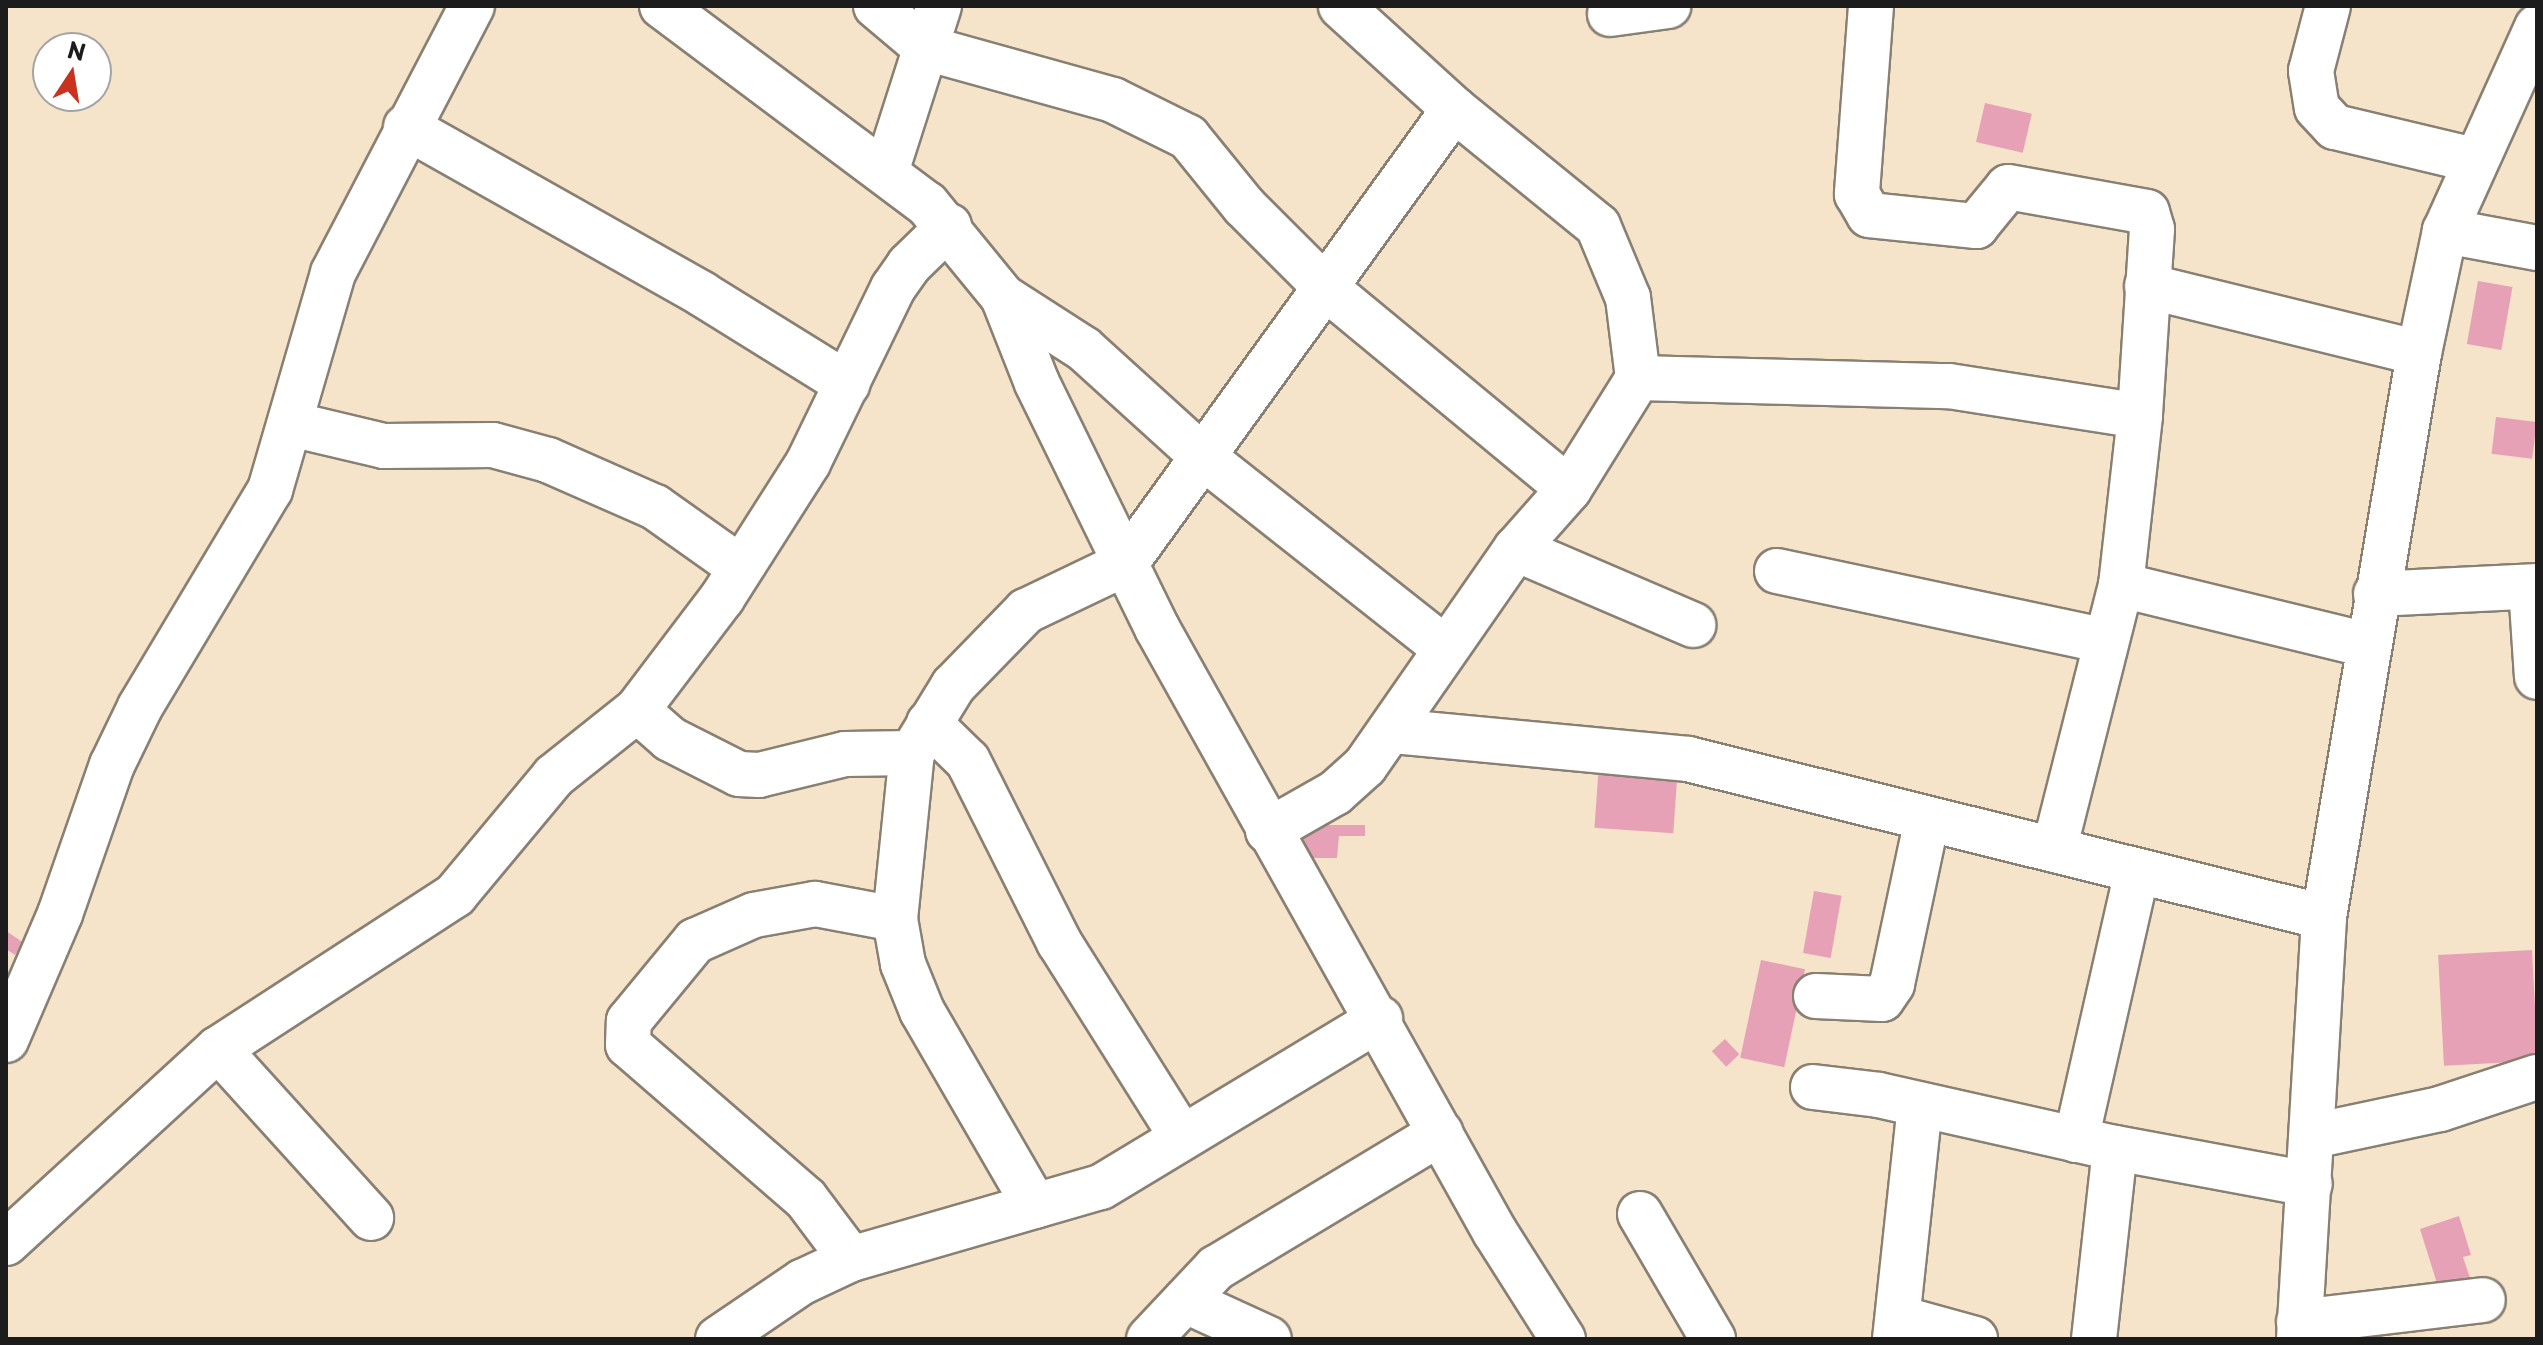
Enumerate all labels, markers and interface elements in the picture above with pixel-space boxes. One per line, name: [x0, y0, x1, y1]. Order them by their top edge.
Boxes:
north arrow: [32, 32, 112, 112]
text: N: [65, 32, 89, 68]

